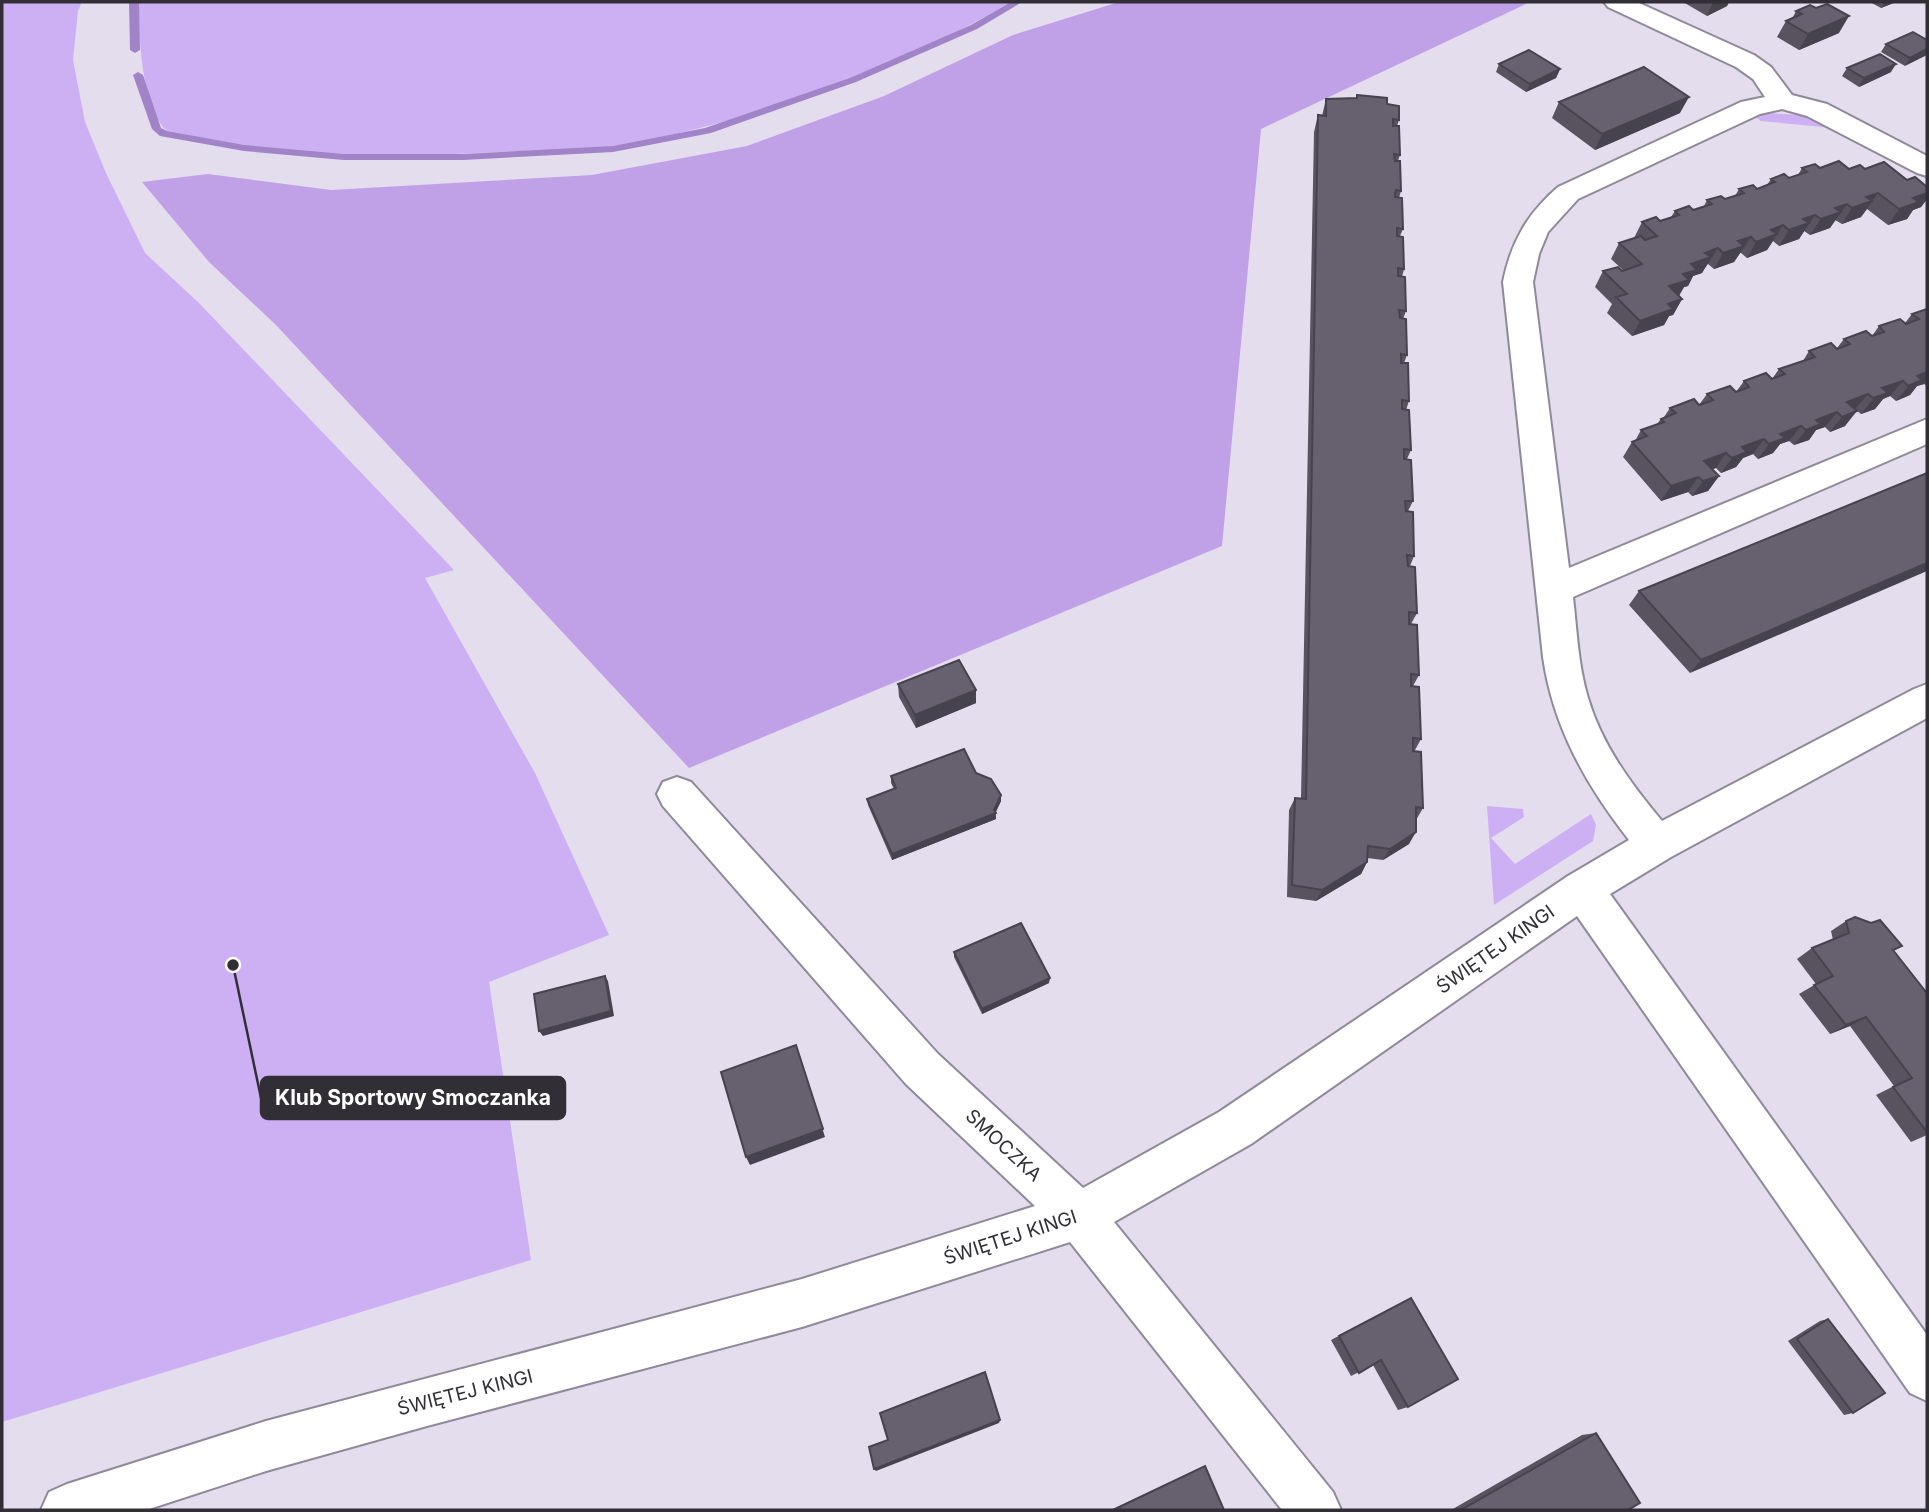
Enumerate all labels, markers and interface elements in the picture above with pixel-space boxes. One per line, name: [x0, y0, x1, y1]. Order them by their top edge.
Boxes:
street label: ŚWIĘTEJ KINGI: [1432, 900, 1559, 999]
callout: Klub Sportowy Smoczanka: [261, 1077, 565, 1119]
text: Klub Sportowy Smoczanka: [275, 1085, 551, 1110]
street label: SMOCZKA: [961, 1104, 1046, 1186]
street label: ŚWIĘTEJ KINGI: [941, 1205, 1080, 1270]
street label: ŚWIĘTEJ KINGI: [395, 1365, 535, 1420]

